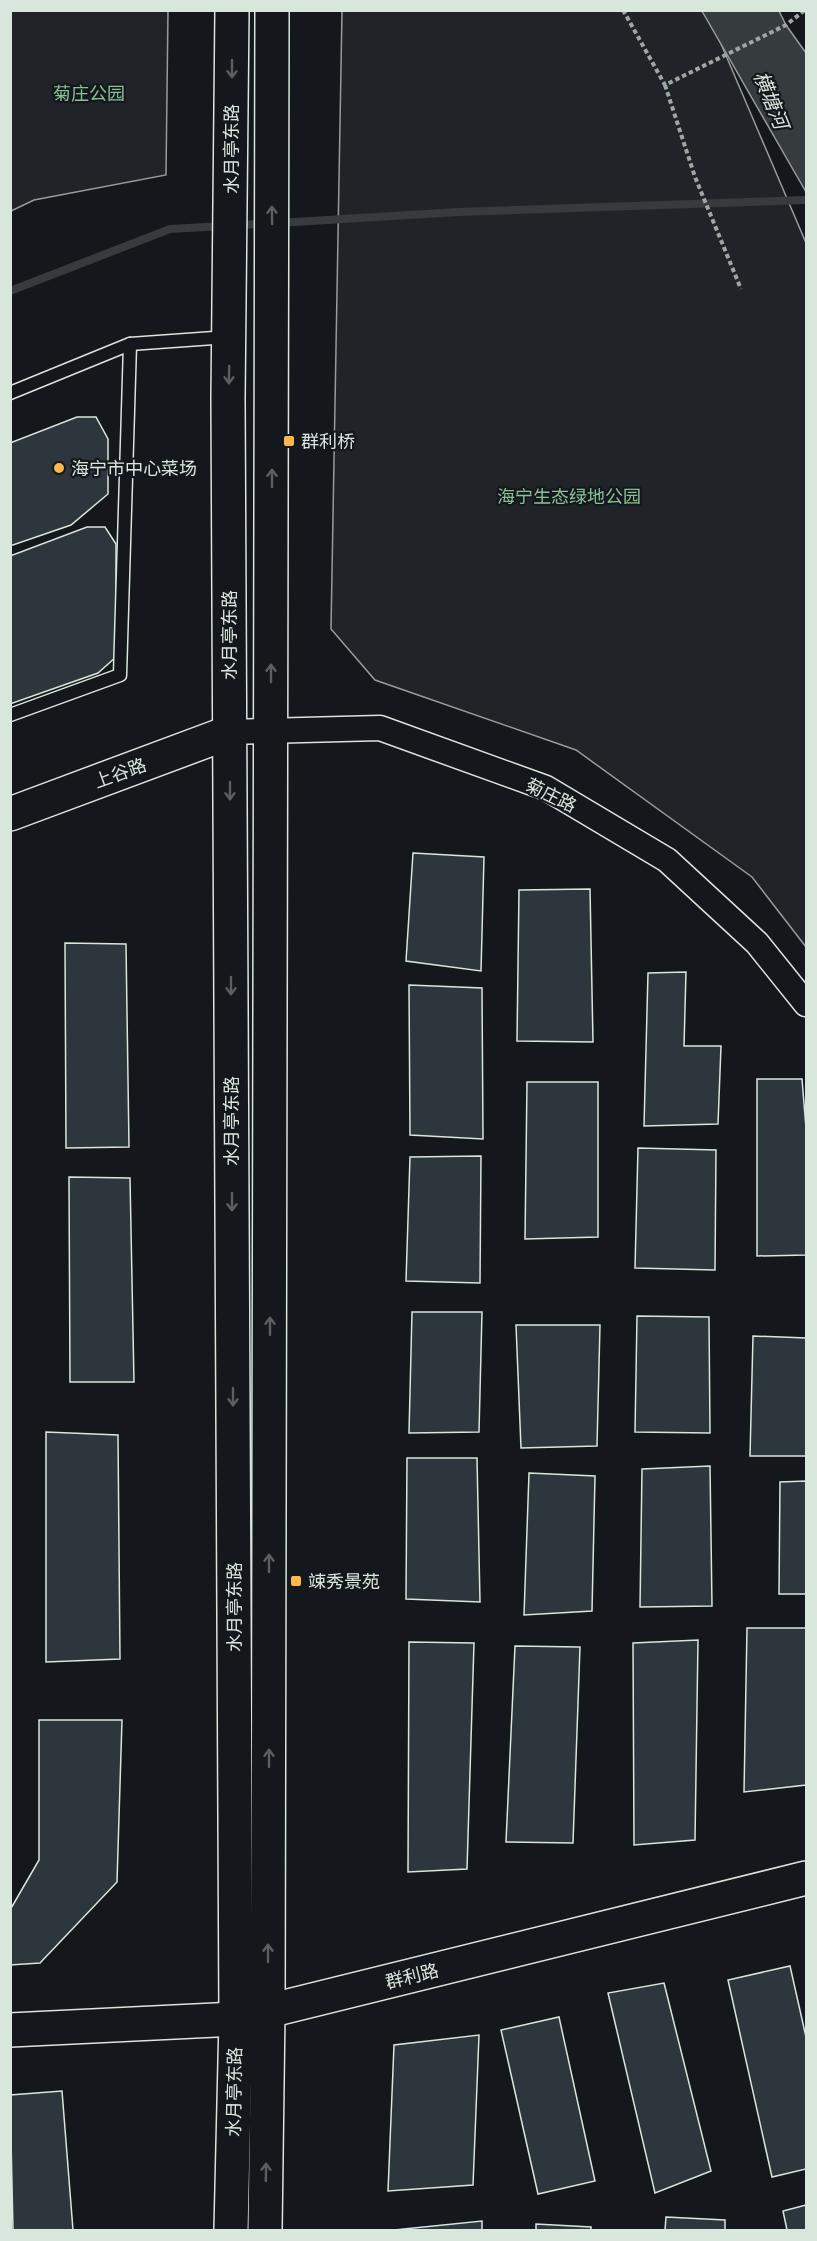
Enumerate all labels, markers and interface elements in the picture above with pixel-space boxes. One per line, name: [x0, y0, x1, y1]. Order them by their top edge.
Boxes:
one-way arrow: [226, 58, 238, 78]
water label: 横塘河: [749, 68, 795, 136]
park label: 菊庄公园: [53, 83, 125, 104]
street label: 水月亭东路: [221, 104, 242, 194]
one-way arrow: [266, 205, 278, 225]
one-way arrow: [223, 365, 234, 385]
place label: 群利桥: [301, 431, 355, 452]
marker: 群利桥: [282, 434, 296, 448]
place label: 海宁市中心菜场: [71, 458, 197, 479]
marker: 海宁市中心菜场: [52, 461, 66, 475]
one-way arrow: [266, 468, 278, 488]
park label: 海宁生态绿地公园: [497, 486, 641, 507]
street label: 水月亭东路: [219, 590, 240, 680]
one-way arrow: [265, 663, 277, 683]
street label: 上谷路: [91, 754, 149, 792]
street label: 菊庄路: [522, 774, 580, 816]
one-way arrow: [224, 780, 236, 800]
one-way arrow: [225, 975, 237, 995]
street label: 水月亭东路: [221, 1076, 242, 1166]
one-way arrow: [226, 1191, 238, 1211]
one-way arrow: [264, 1316, 276, 1336]
one-way arrow: [227, 1386, 239, 1406]
one-way arrow: [263, 1553, 275, 1573]
street label: 水月亭东路: [224, 1562, 245, 1652]
place label: 竦秀景苑: [308, 1571, 380, 1592]
marker: 竦秀景苑: [289, 1574, 303, 1588]
one-way arrow: [263, 1748, 275, 1768]
one-way arrow: [262, 1943, 274, 1963]
street label: 群利路: [383, 1959, 441, 1993]
street label: 水月亭东路: [223, 2047, 245, 2137]
one-way arrow: [260, 2163, 272, 2183]

